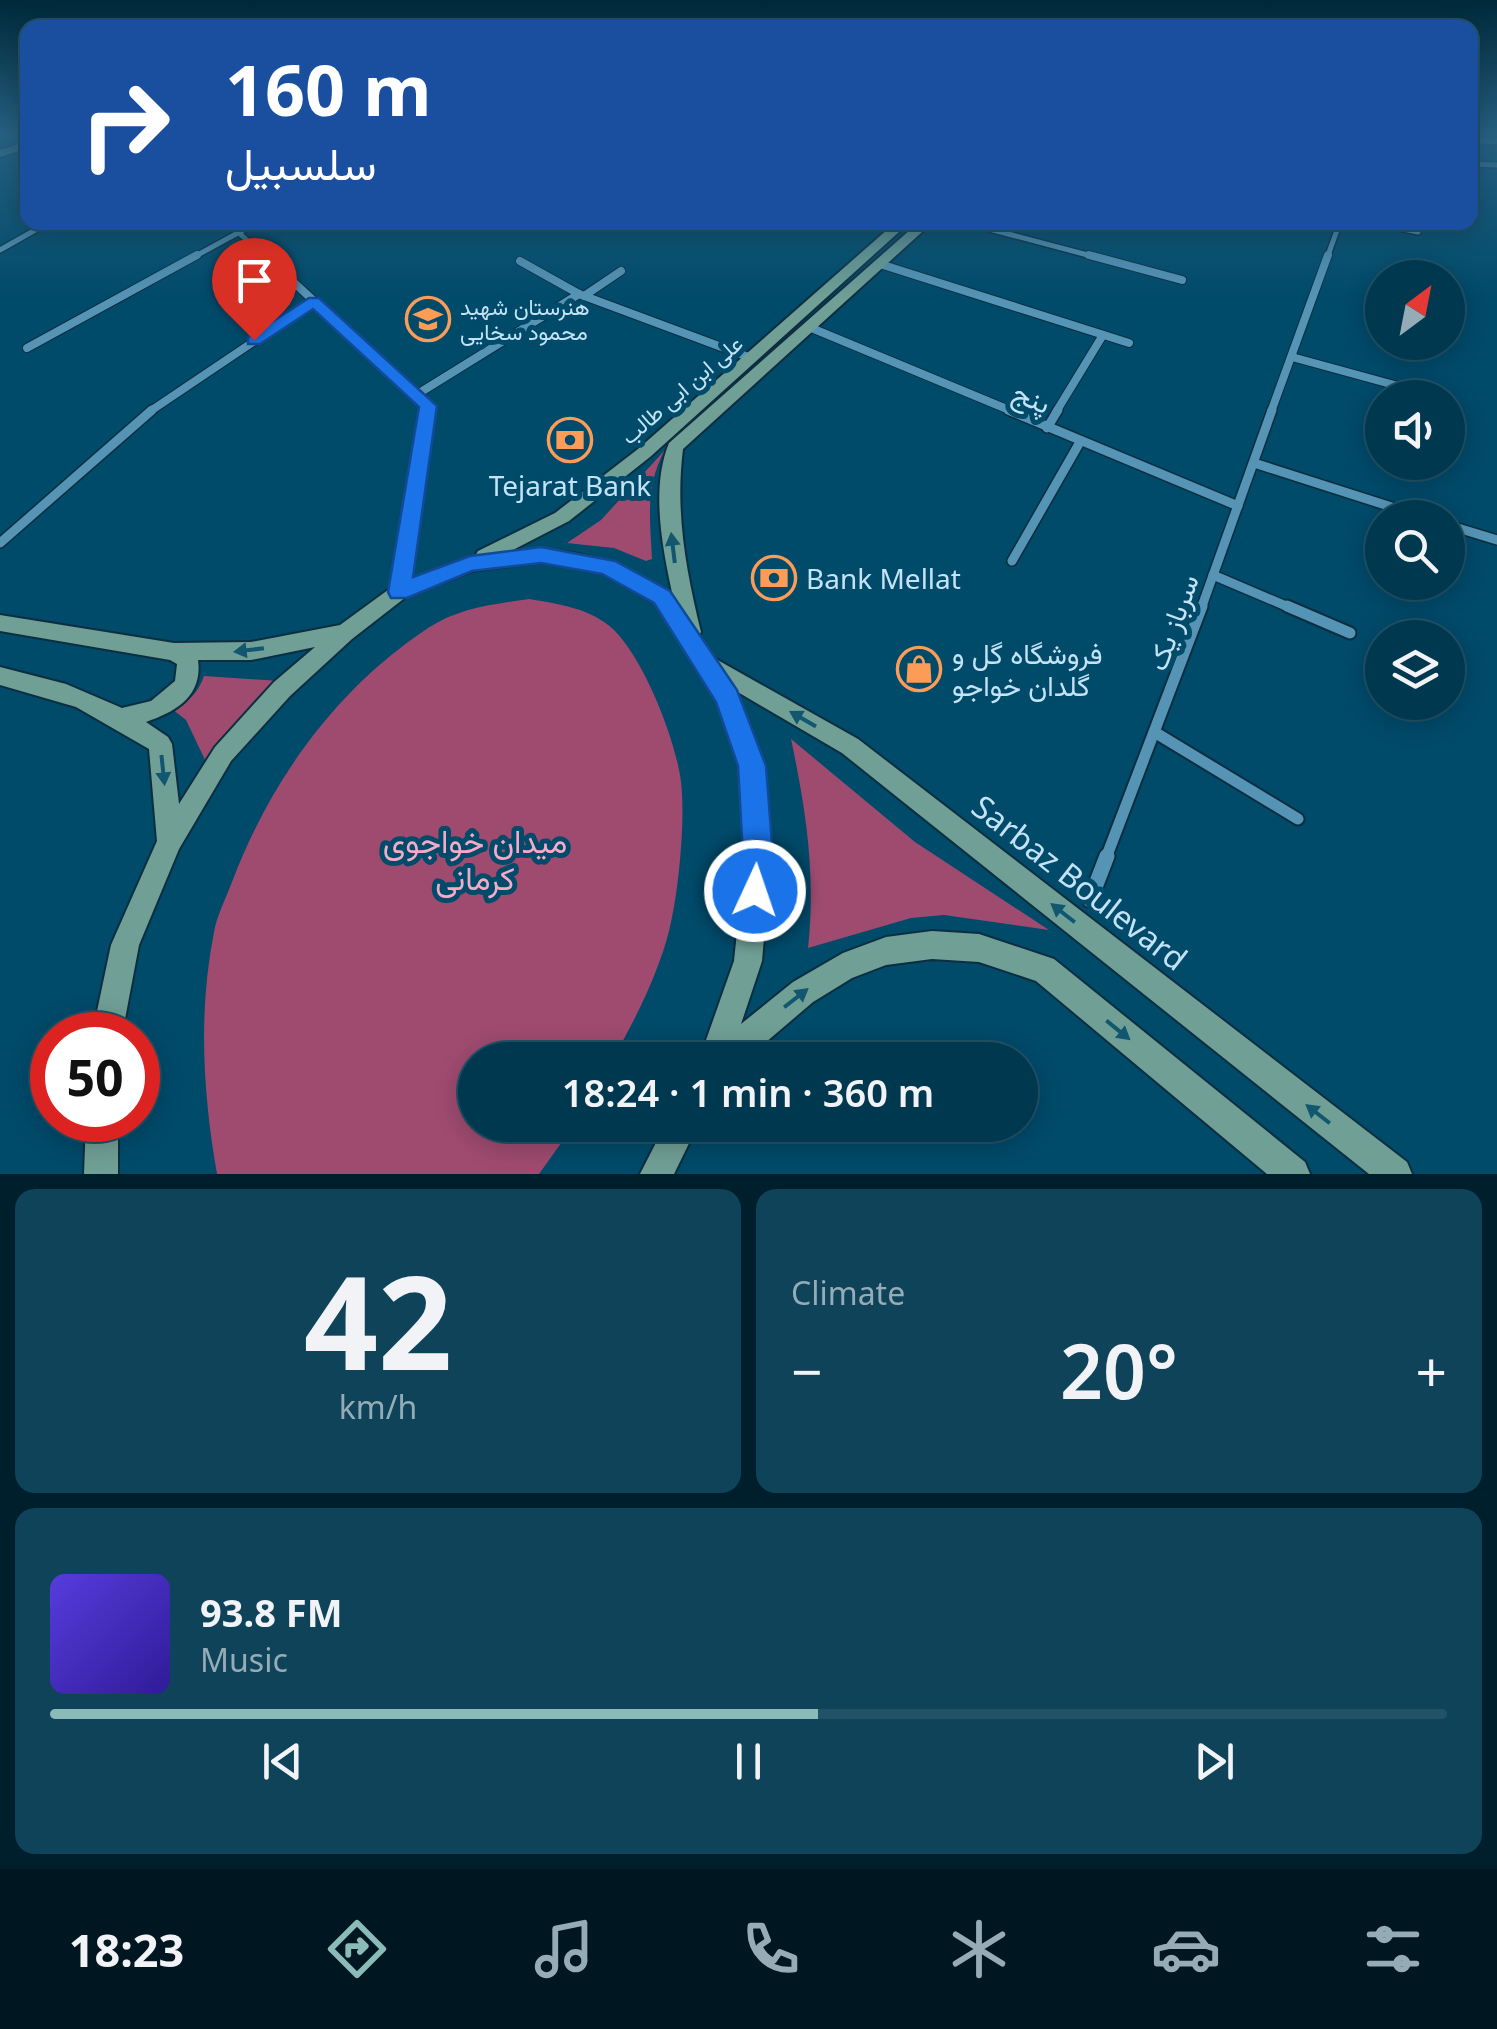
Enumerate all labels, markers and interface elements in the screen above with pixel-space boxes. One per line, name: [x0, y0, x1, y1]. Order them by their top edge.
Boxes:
text: 160 m: [225, 41, 432, 137]
icon: right: [60, 60, 190, 190]
text: سلسبیل: [225, 132, 376, 193]
pin: [212, 238, 297, 341]
icon: arrive: [227, 253, 282, 308]
north arrow: [1365, 260, 1465, 360]
map controls: [1365, 260, 1465, 720]
place label: هنرستان شهید محمود سخایی: [460, 291, 590, 346]
school or university icon: هنرستان شهید محمود سخایی: [405, 296, 451, 342]
street label: علی ابن ابی طالب: [614, 328, 748, 450]
street label: پنج: [1007, 372, 1057, 424]
button: sound: [1365, 380, 1465, 480]
bank icon: Tejarat Bank: [547, 417, 593, 463]
place label: Tejarat Bank: [489, 466, 651, 504]
button: search: [1365, 500, 1465, 600]
one-way arrow: [665, 532, 681, 564]
bank icon: Bank Mellat: [751, 555, 797, 601]
place label: Bank Mellat: [806, 559, 961, 597]
street label: سرباز یک: [1137, 569, 1207, 675]
button: layers: [1365, 620, 1465, 720]
place label: فروشگاه گل و گلدان خواجو: [952, 634, 1103, 704]
one-way arrow: [233, 642, 264, 658]
shop icon: فروشگاه گل و گلدان خواجو: [896, 646, 942, 692]
one-way arrow: [789, 711, 817, 728]
one-way arrow: [155, 755, 171, 786]
street label: Sarbaz Boulevard: [964, 784, 1196, 980]
park label: میدان خواجوی کرمانی: [383, 819, 567, 899]
position arrow: [703, 839, 807, 943]
one-way arrow: [1050, 903, 1076, 924]
one-way arrow: [783, 988, 809, 1009]
speed limit sign: 50: [30, 1012, 160, 1142]
one-way arrow: [1105, 1019, 1130, 1040]
text: 18:24 · 1 min · 360 m: [562, 1066, 934, 1118]
one-way arrow: [1306, 1104, 1331, 1125]
text: 42: [304, 1231, 452, 1408]
text: Climate: [791, 1271, 905, 1314]
text: 20°: [1060, 1319, 1178, 1421]
text: −: [791, 1333, 822, 1408]
text: +: [1416, 1333, 1447, 1408]
text: km/h: [339, 1385, 417, 1428]
text: 93.8 FM: [200, 1586, 342, 1638]
text: Music: [200, 1638, 288, 1681]
icon: previous: [255, 1734, 310, 1789]
icon: pause: [721, 1734, 776, 1789]
icon: next: [1187, 1734, 1242, 1789]
icon: directions: [322, 1914, 392, 1984]
icon: music: [529, 1914, 599, 1984]
icon: phone: [736, 1914, 806, 1984]
icon: climate: [944, 1914, 1014, 1984]
icon: car: [1151, 1914, 1221, 1984]
icon: filters: [1358, 1914, 1428, 1984]
text: 18:23: [69, 1919, 184, 1980]

